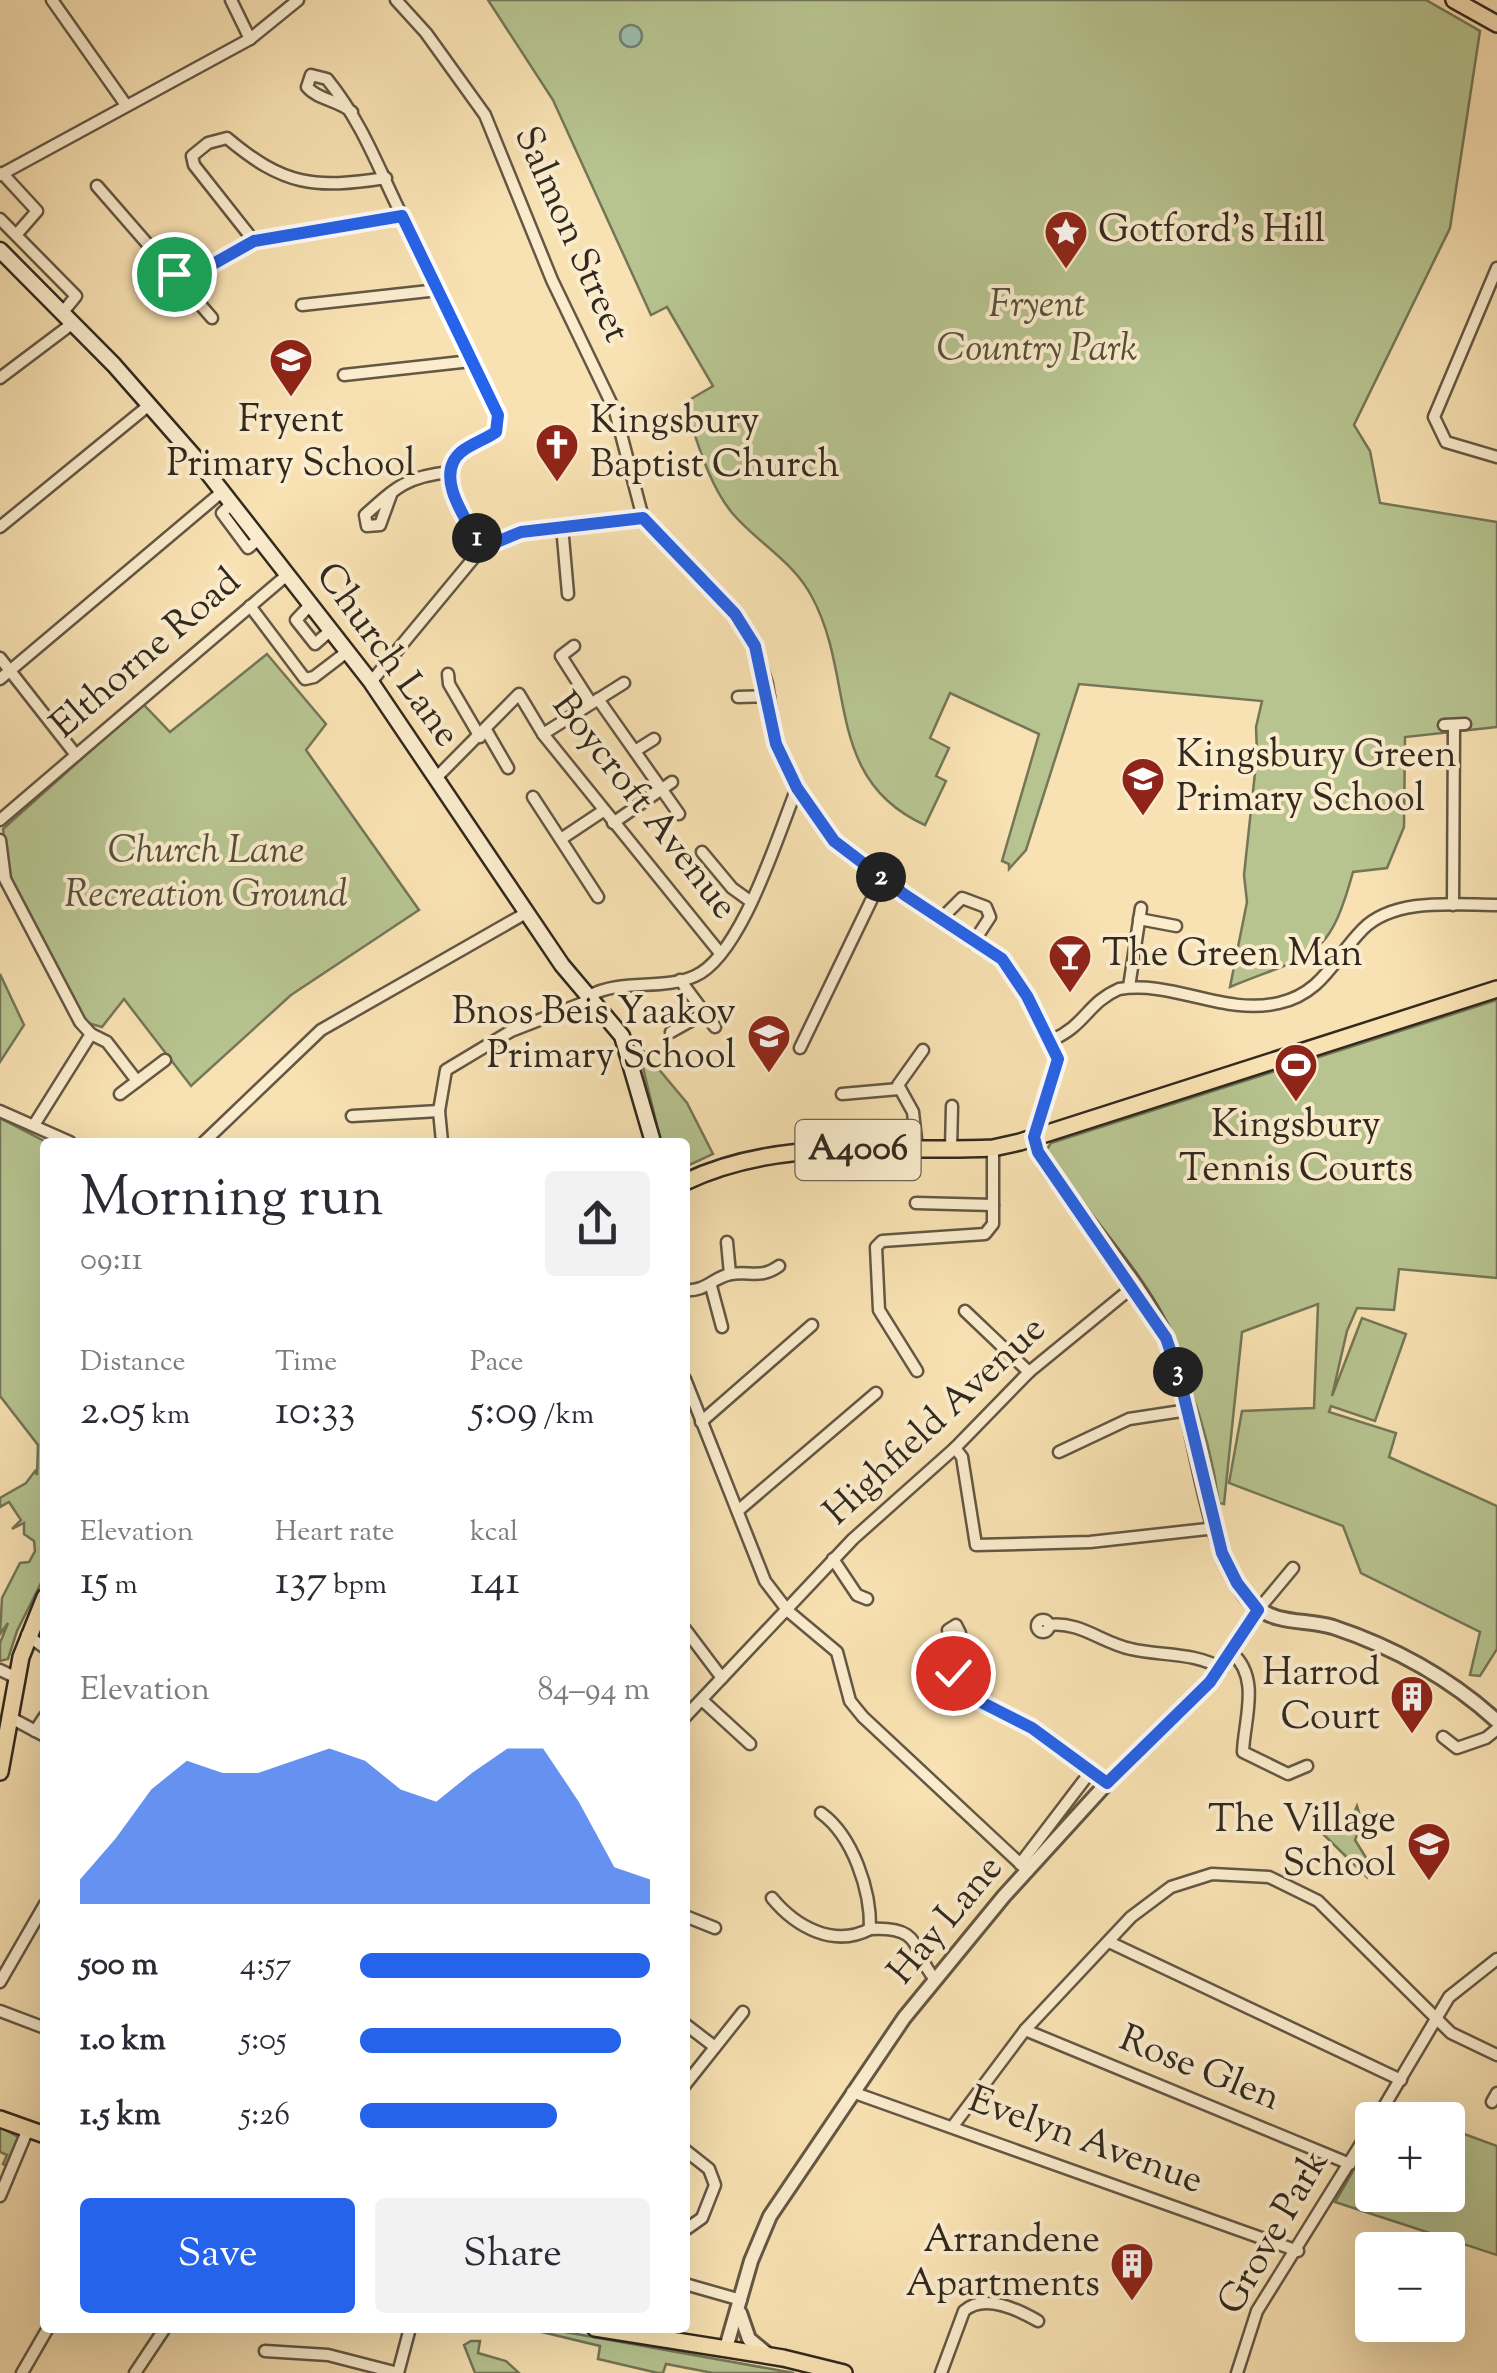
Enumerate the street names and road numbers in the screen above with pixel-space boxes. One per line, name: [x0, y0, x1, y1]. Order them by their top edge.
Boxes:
street label: Salmon Street: [498, 118, 642, 352]
street label: Church Lane: [301, 553, 471, 759]
street label: Elthorne Road: [40, 557, 254, 753]
street label: Boycroft Avenue: [537, 682, 749, 932]
road number: A4006: [796, 1120, 920, 1180]
street label: Highfield Avenue: [813, 1305, 1059, 1539]
street label: Hay Lane: [877, 1845, 1017, 1997]
street label: Rose Glen: [1110, 2013, 1288, 2127]
street label: Evelyn Avenue: [960, 2075, 1210, 2209]
street label: Grove Park: [1206, 2140, 1344, 2325]

